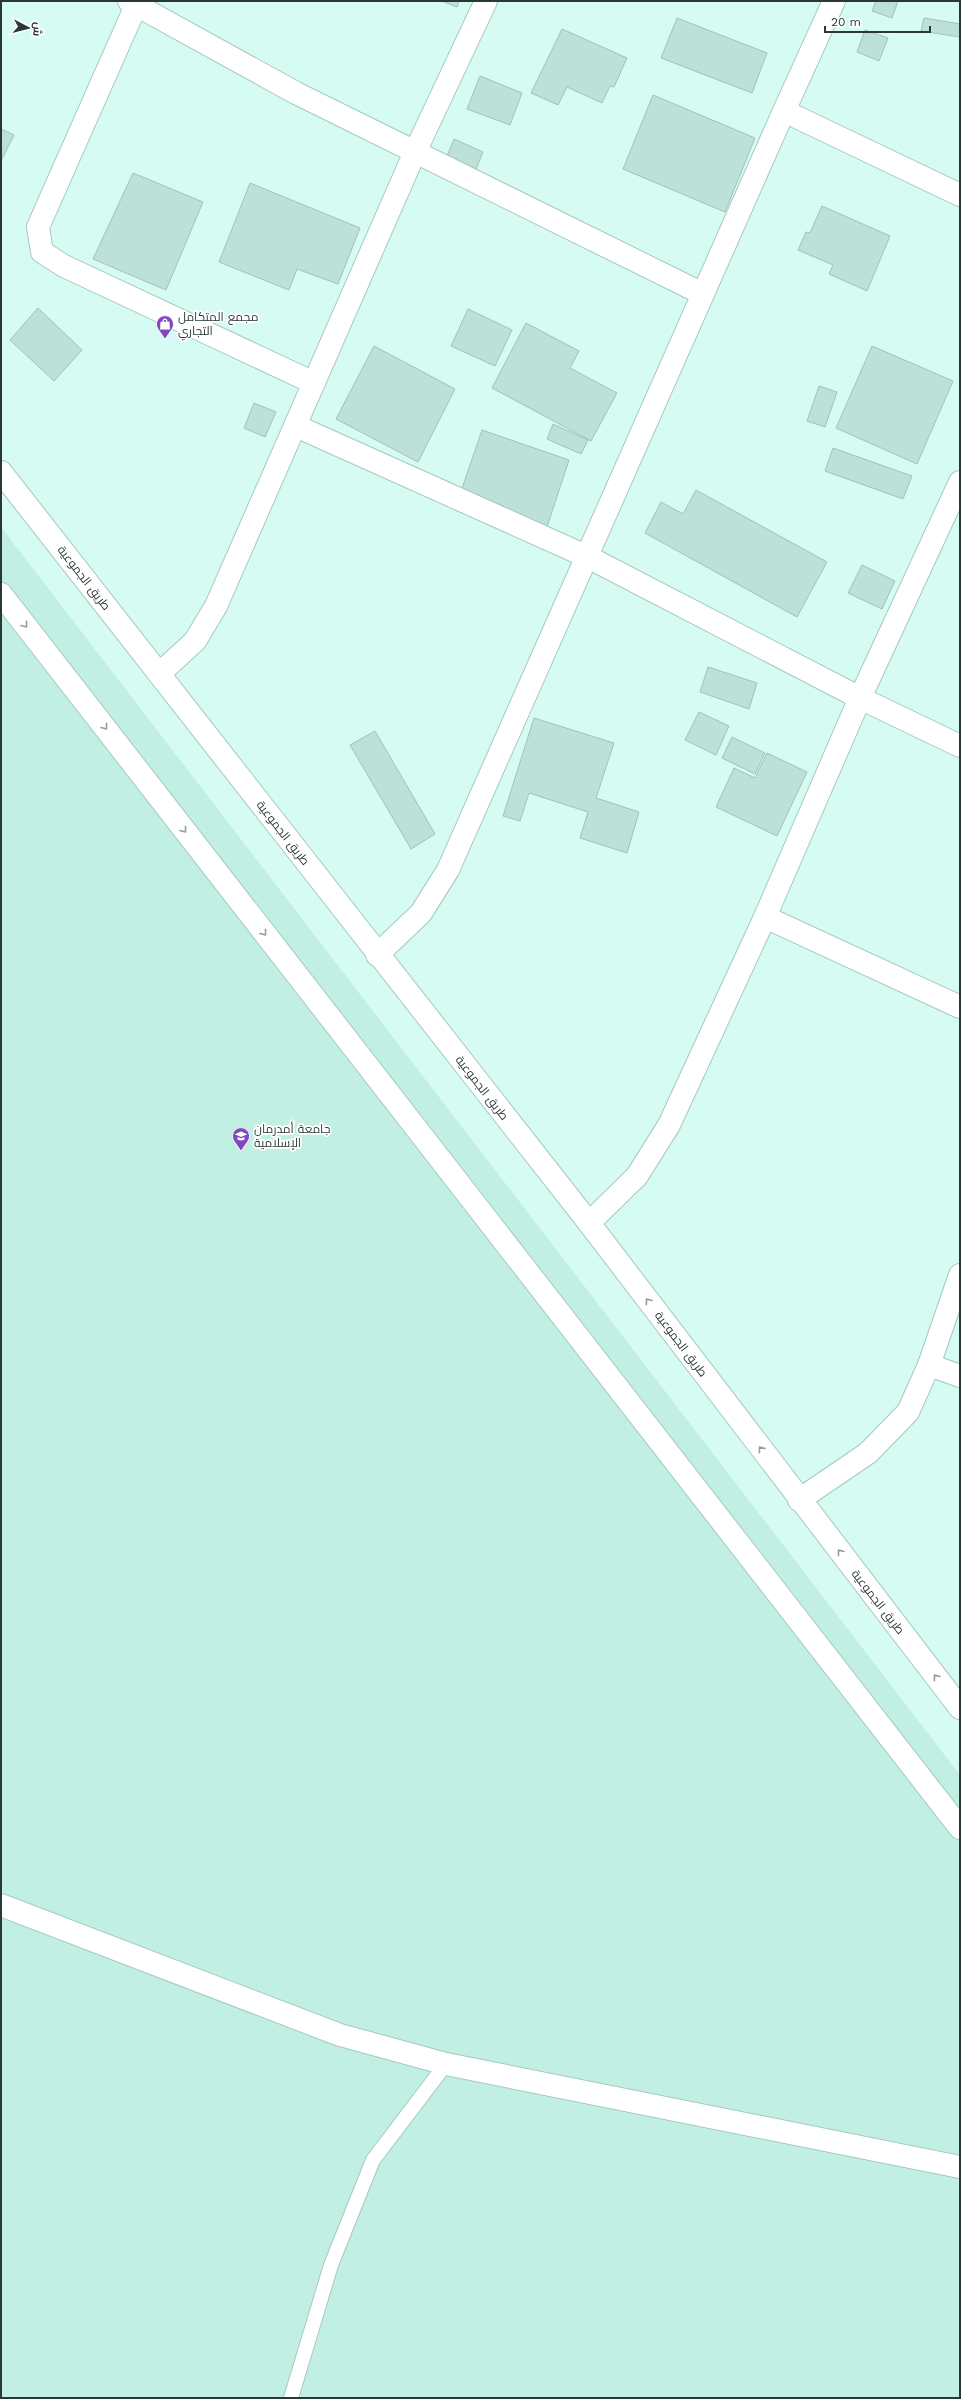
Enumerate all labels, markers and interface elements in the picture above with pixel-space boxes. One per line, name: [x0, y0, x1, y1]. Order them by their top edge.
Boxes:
north arrow: [8, 8, 48, 48]
scale bar: [825, 8, 930, 34]
text: 20 m: [831, 15, 861, 29]
text: ش: [30, 21, 45, 37]
place label: مجمع المتكامل التجاري: [178, 310, 258, 341]
shop icon: مجمع المتكامل التجاري: [155, 314, 175, 339]
street label: طريق الجموعية: [55, 543, 114, 613]
one-way arrow: [20, 620, 27, 627]
one-way arrow: [100, 723, 107, 730]
street label: طريق الجموعية: [254, 798, 313, 868]
one-way arrow: [180, 826, 187, 833]
one-way arrow: [259, 928, 266, 935]
street label: طريق الجموعية: [453, 1053, 512, 1123]
place label: جامعة أمدرمان الإسلامية: [254, 1121, 330, 1150]
school or university icon: جامعة أمدرمان الإسلامية: [231, 1126, 251, 1151]
one-way arrow: [646, 1298, 653, 1305]
street label: طريق الجموعية: [652, 1309, 710, 1379]
one-way arrow: [758, 1446, 765, 1453]
one-way arrow: [837, 1550, 844, 1557]
street label: طريق الجموعية: [849, 1567, 908, 1637]
one-way arrow: [934, 1675, 941, 1682]

